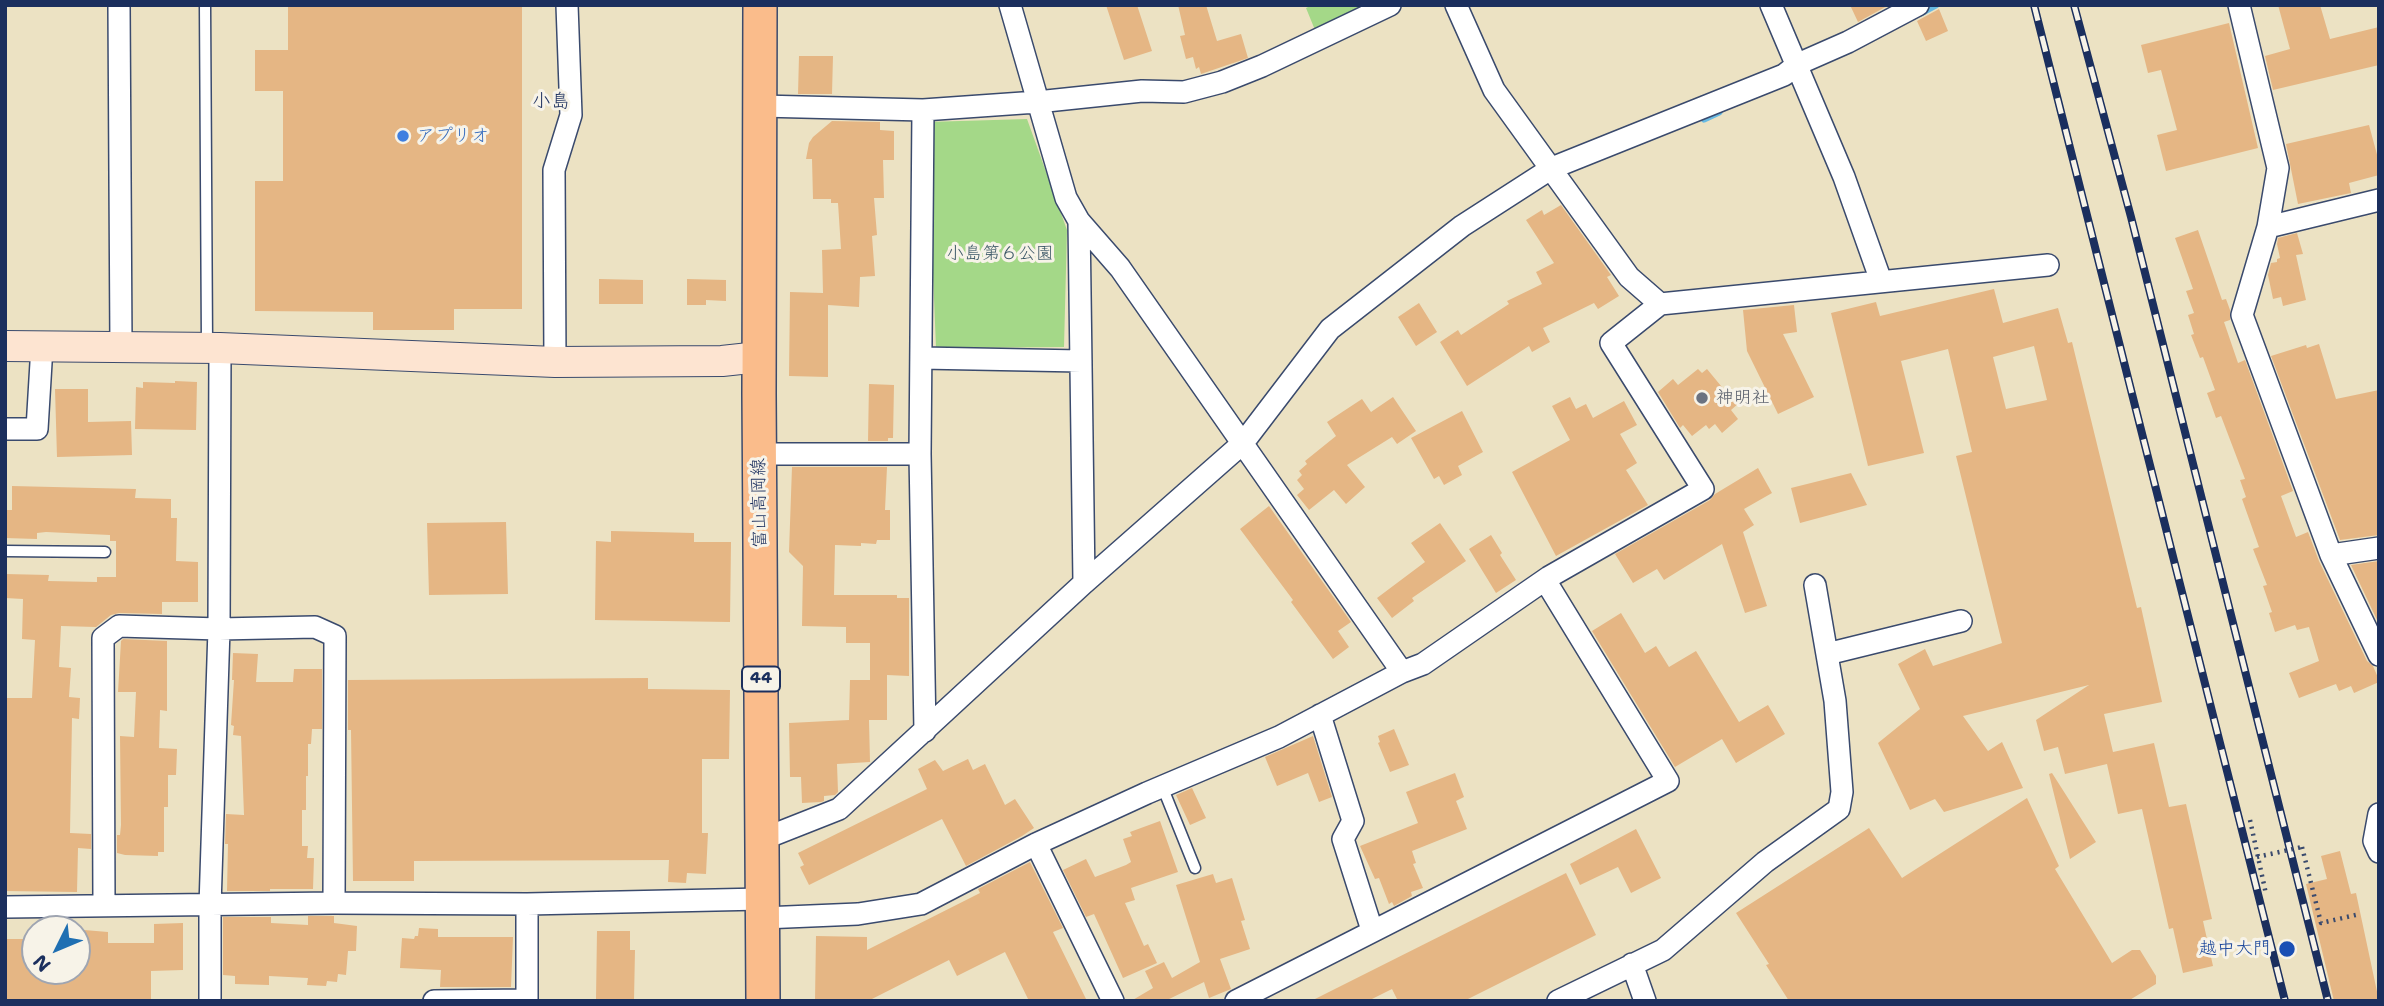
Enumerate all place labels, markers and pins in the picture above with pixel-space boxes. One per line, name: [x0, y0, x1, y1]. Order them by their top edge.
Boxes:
place label: アプリオ: [417, 125, 489, 147]
marker: アプリオ: [395, 128, 411, 144]
place label: 神明社: [1716, 387, 1770, 409]
marker: 神明社: [1694, 390, 1710, 406]
place label: 越中大門: [2199, 938, 2271, 960]
marker: 越中大門: [2277, 939, 2297, 959]

